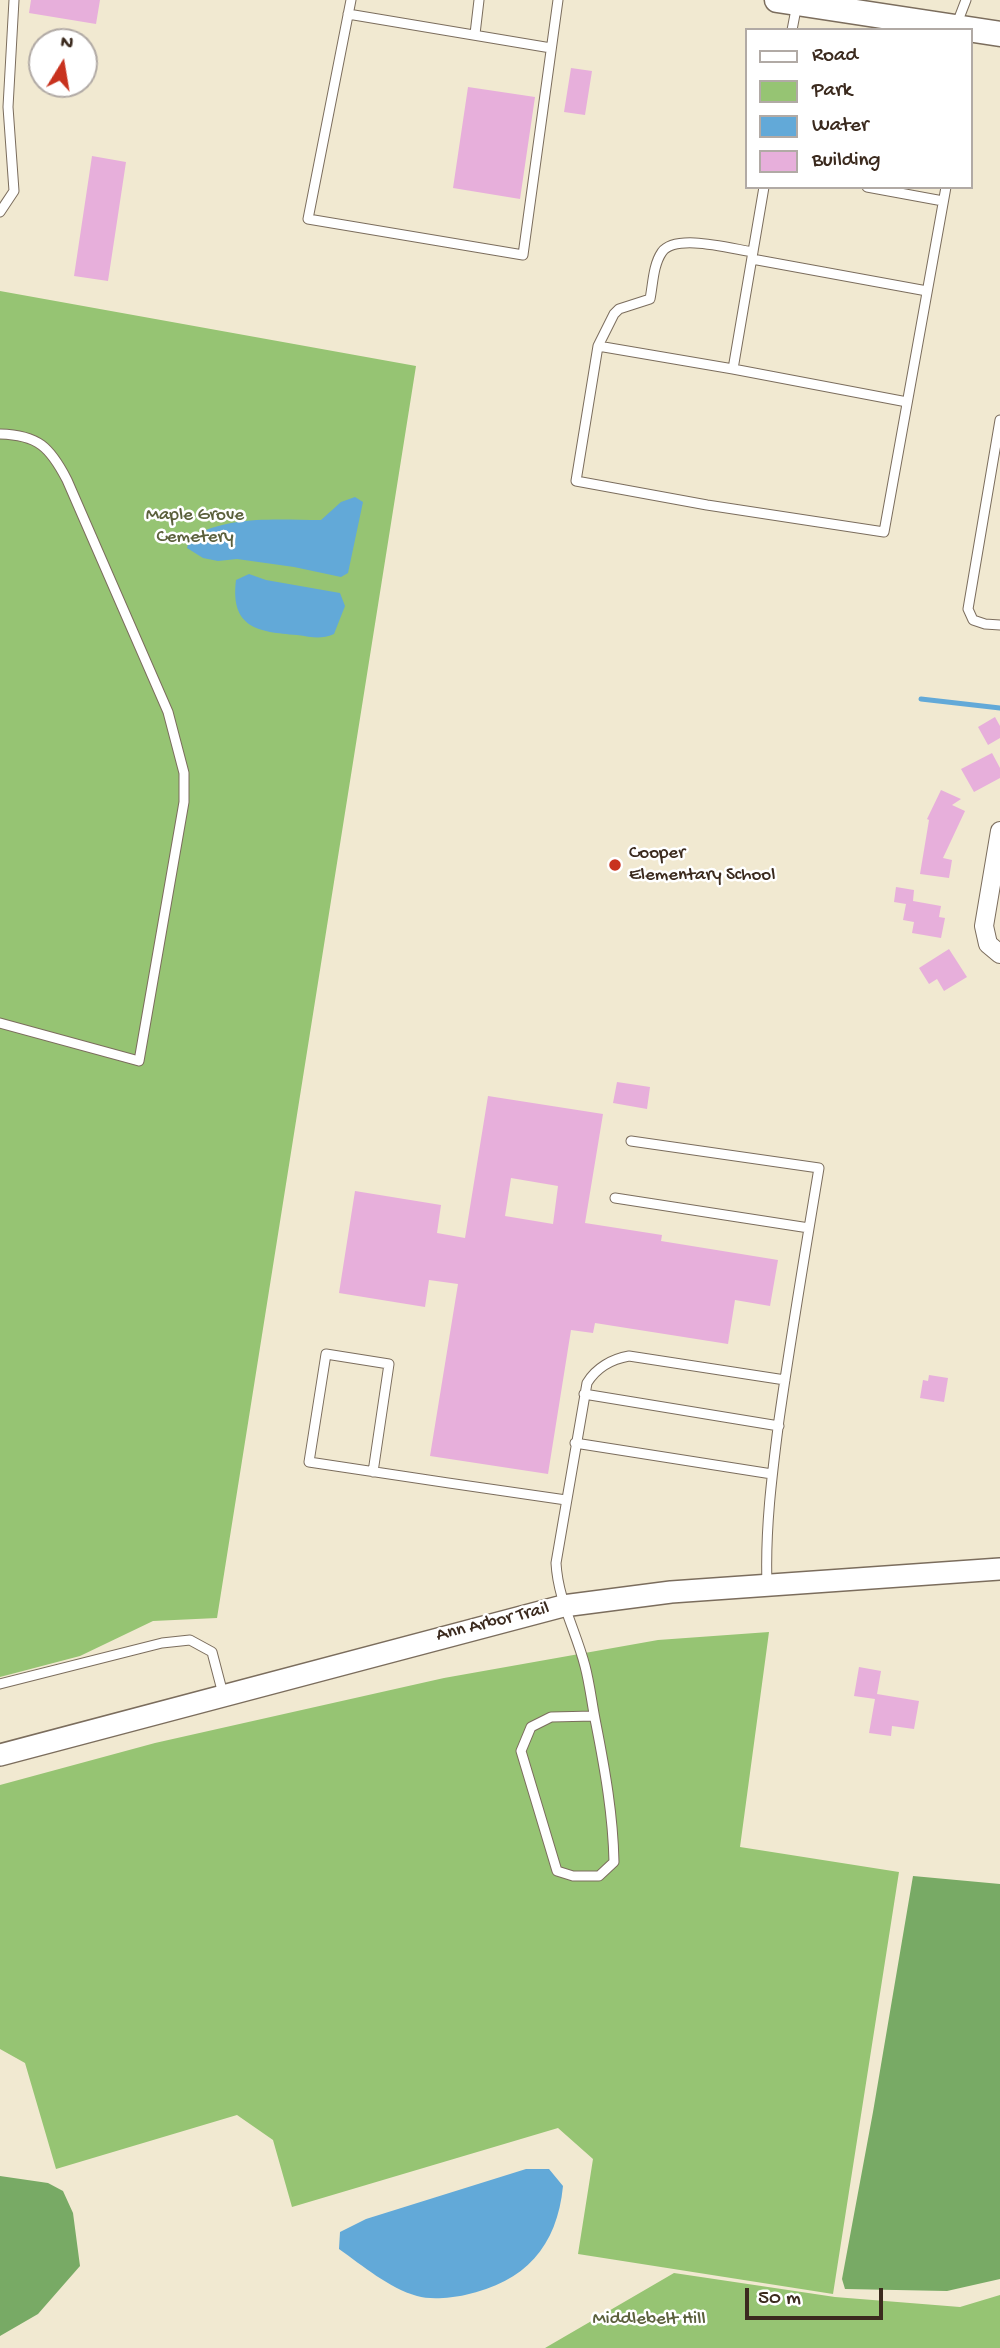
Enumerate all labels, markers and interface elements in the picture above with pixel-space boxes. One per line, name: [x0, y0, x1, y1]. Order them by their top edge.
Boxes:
north arrow: [28, 28, 98, 98]
legend: [744, 28, 972, 189]
text: N: [58, 31, 75, 56]
text: Road: [812, 44, 858, 69]
text: Park: [812, 79, 852, 104]
text: Water: [812, 114, 868, 139]
text: Building: [812, 149, 881, 174]
park label: Maple Grove Cemetery: [146, 505, 244, 549]
place label: Cooper Elementary School: [629, 843, 775, 887]
marker: Cooper Elementary School: [607, 857, 623, 873]
street label: Ann Arbor Trail: [434, 1598, 552, 1648]
scale bar: [748, 2274, 886, 2318]
text: 50 m: [758, 2287, 801, 2312]
park label: Middlebelt Hill: [592, 2309, 706, 2331]

